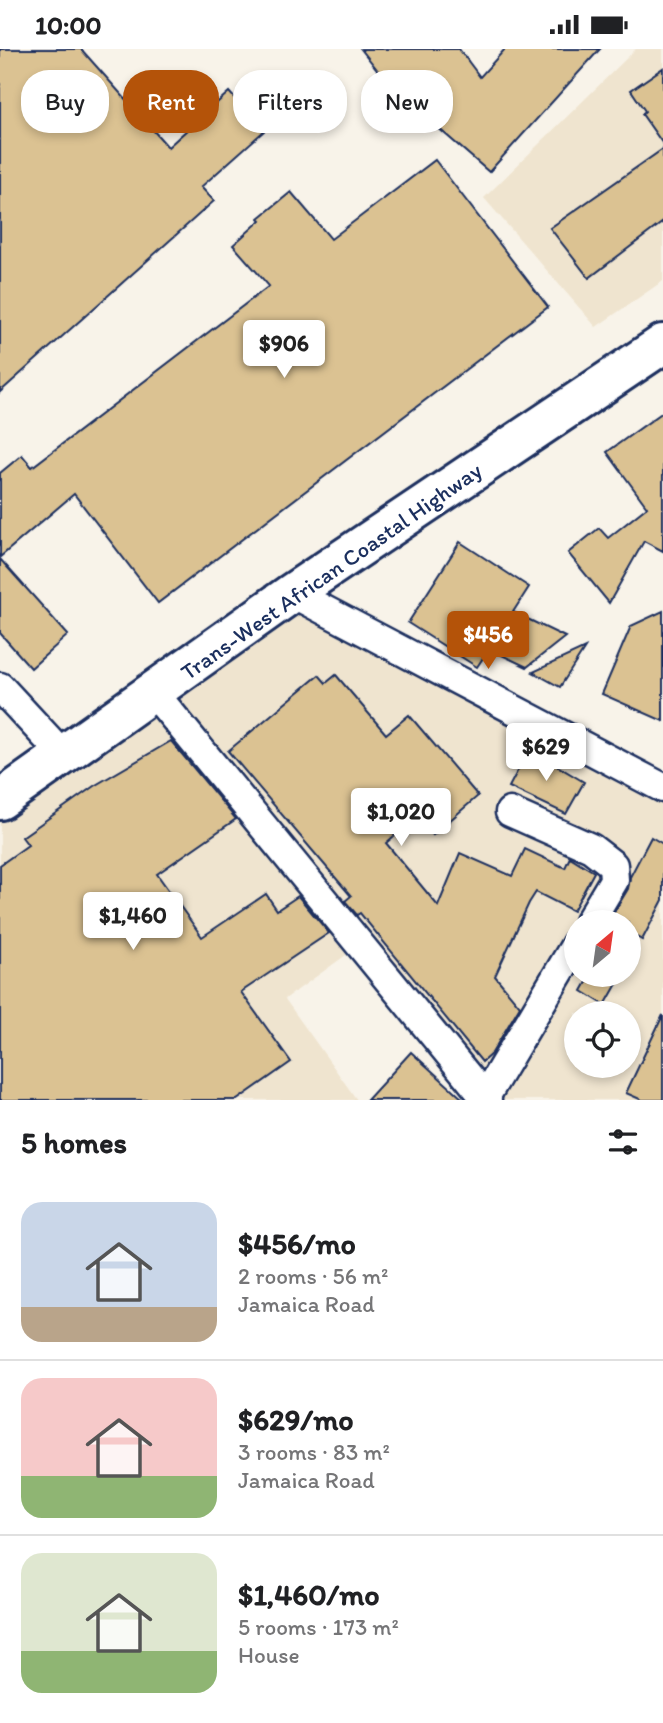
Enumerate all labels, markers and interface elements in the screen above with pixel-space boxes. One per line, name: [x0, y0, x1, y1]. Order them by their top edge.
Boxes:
text: 10:00: [35, 9, 101, 41]
chip: Buy: [21, 70, 109, 133]
chip: Rent: [123, 70, 219, 133]
chip: Filters: [233, 70, 347, 133]
chip: New: [361, 70, 453, 133]
pin: $906: [243, 321, 325, 380]
text: $906: [259, 329, 309, 357]
street label: Trans-West African Coastal Highway: [175, 456, 487, 686]
pin: $456: [447, 611, 529, 671]
text: $456: [463, 620, 513, 648]
pin: $629: [505, 723, 587, 783]
text: $629: [522, 732, 570, 760]
pin: $1,020: [344, 789, 458, 848]
text: $1,020: [367, 797, 435, 825]
pin: $1,460: [76, 893, 190, 952]
text: $1,460: [99, 901, 167, 929]
north arrow: [564, 910, 640, 987]
map controls: [564, 910, 641, 1078]
button: locate: [564, 1001, 641, 1078]
icon: filters: [604, 1123, 642, 1161]
text: 5 homes: [21, 1124, 127, 1161]
text: $456/mo: [238, 1225, 356, 1262]
icon: home: [77, 1230, 161, 1314]
text: 2 rooms · 56 m²: [238, 1262, 389, 1290]
text: Jamaica Road: [238, 1290, 375, 1318]
text: $629/mo: [238, 1401, 354, 1438]
icon: home: [77, 1406, 161, 1490]
text: 3 rooms · 83 m²: [238, 1438, 390, 1466]
text: Jamaica Road: [238, 1466, 375, 1494]
text: $1,460/mo: [238, 1576, 380, 1613]
icon: home: [77, 1581, 161, 1665]
text: 5 rooms · 173 m²: [238, 1613, 399, 1641]
text: House: [238, 1641, 300, 1669]

